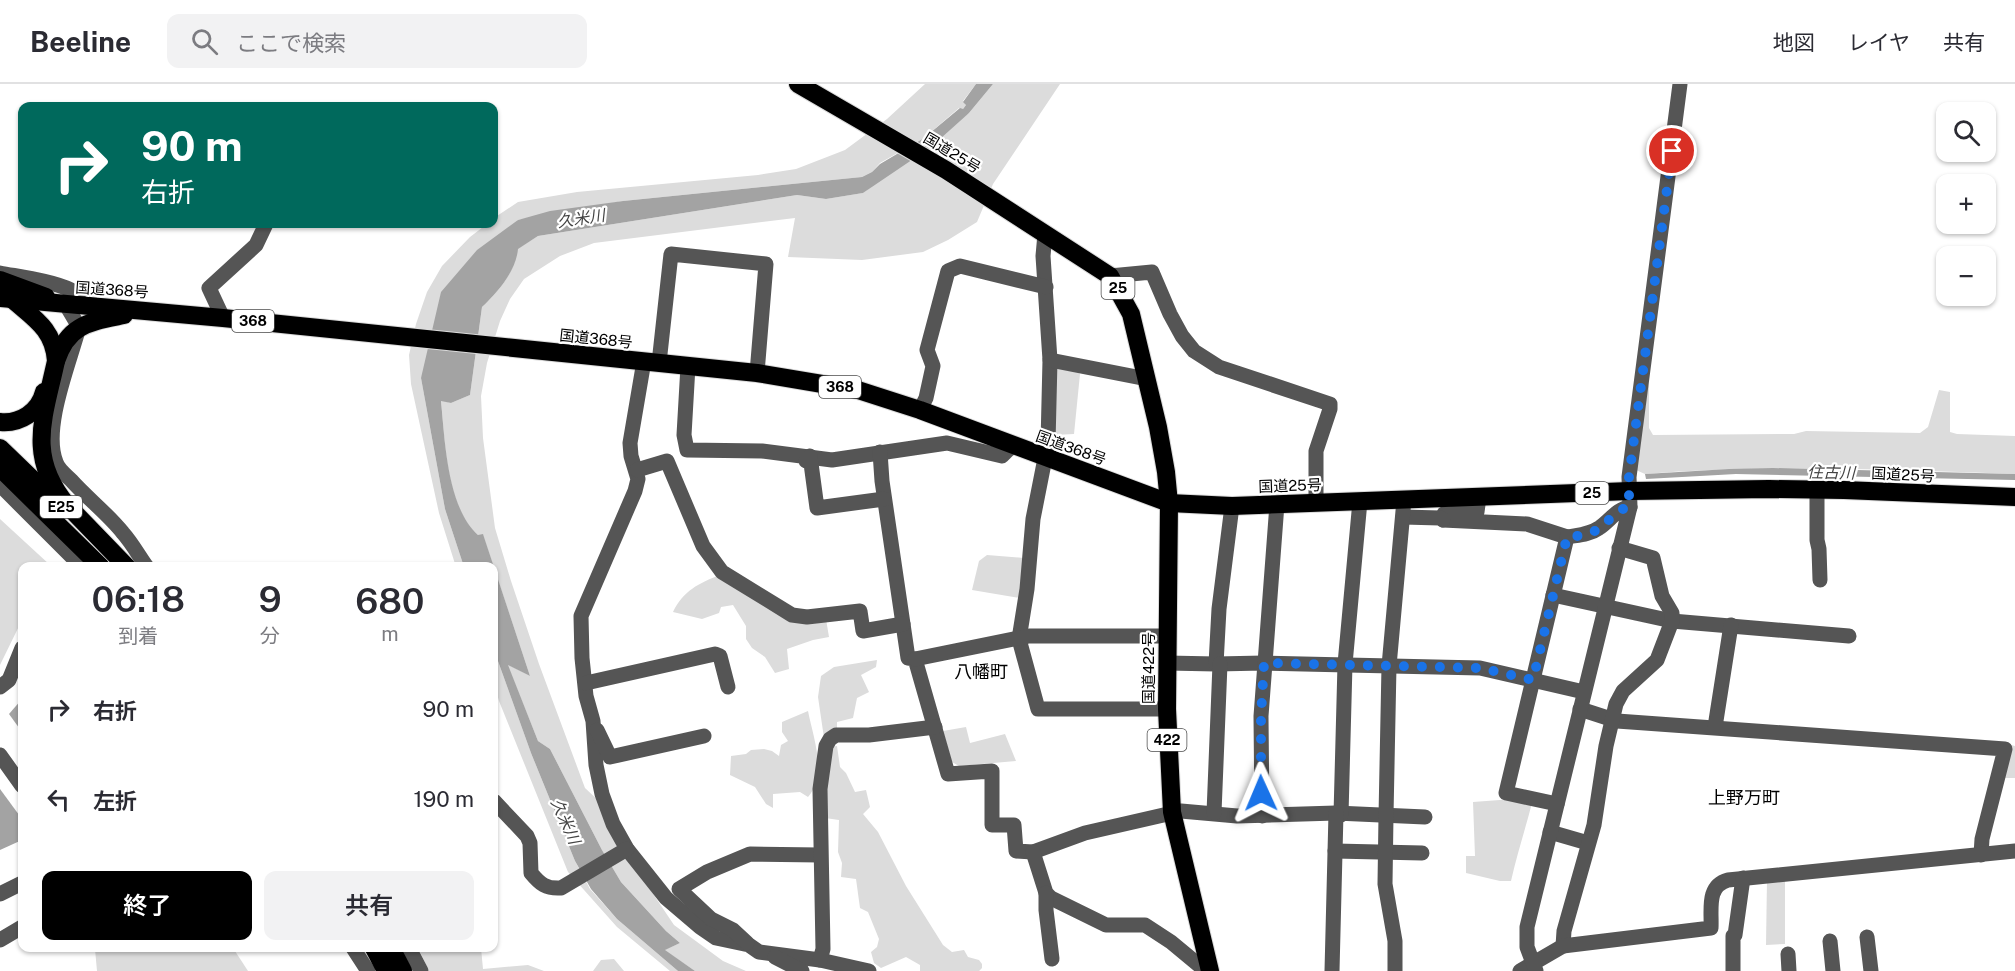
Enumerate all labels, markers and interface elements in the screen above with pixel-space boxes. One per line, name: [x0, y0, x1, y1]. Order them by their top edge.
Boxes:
search box: [167, 14, 587, 68]
text: Beeline: [30, 25, 131, 58]
icon: search: [188, 25, 221, 58]
text: ここで検索: [236, 30, 346, 56]
text: 地図: [1773, 30, 1815, 55]
text: レイヤ: [1848, 30, 1910, 55]
text: 共有: [1943, 30, 1985, 55]
map controls: [1936, 102, 1996, 306]
button: search: [1936, 102, 1996, 162]
text: 90 m: [141, 121, 243, 170]
pin: [1646, 125, 1697, 176]
icon: right: [42, 126, 120, 204]
street label: 国道25号: [921, 129, 984, 176]
icon: arrive: [1655, 134, 1688, 167]
button: +: [1936, 174, 1996, 234]
text: 右折: [141, 176, 195, 208]
water label: 久米川: [556, 205, 608, 231]
button: −: [1936, 246, 1996, 306]
road number: 25: [1102, 277, 1134, 299]
street label: 国道368号: [75, 278, 149, 301]
road number: 368: [232, 310, 274, 332]
street label: 国道368号: [559, 326, 633, 351]
road number: 368: [819, 376, 861, 398]
street label: 国道368号: [1034, 427, 1109, 468]
water label: 住古川: [1807, 463, 1857, 482]
street label: 国道25号: [1871, 464, 1935, 485]
street label: 国道25号: [1258, 476, 1322, 495]
road number: 25: [1576, 482, 1608, 504]
road number: E25: [40, 496, 82, 518]
text: 06:18: [92, 578, 185, 620]
text: 9: [259, 578, 282, 620]
text: 680: [355, 580, 424, 622]
text: m: [381, 622, 398, 646]
text: 到着: [118, 624, 158, 648]
text: 分: [260, 624, 280, 648]
street label: 国道422号: [1140, 632, 1157, 704]
district label: 八幡町: [954, 661, 1008, 682]
icon: right: [42, 693, 75, 726]
text: 90 m: [423, 696, 474, 722]
text: 右折: [93, 698, 137, 724]
road number: 422: [1148, 729, 1186, 751]
position arrow: [1229, 761, 1293, 825]
icon: left: [42, 783, 75, 816]
text: 190 m: [414, 786, 474, 812]
district label: 上野万町: [1708, 787, 1780, 808]
text: 左折: [93, 788, 137, 814]
water label: 久米川: [547, 795, 585, 849]
button: 終了: [42, 871, 252, 940]
button: 共有: [264, 871, 474, 940]

